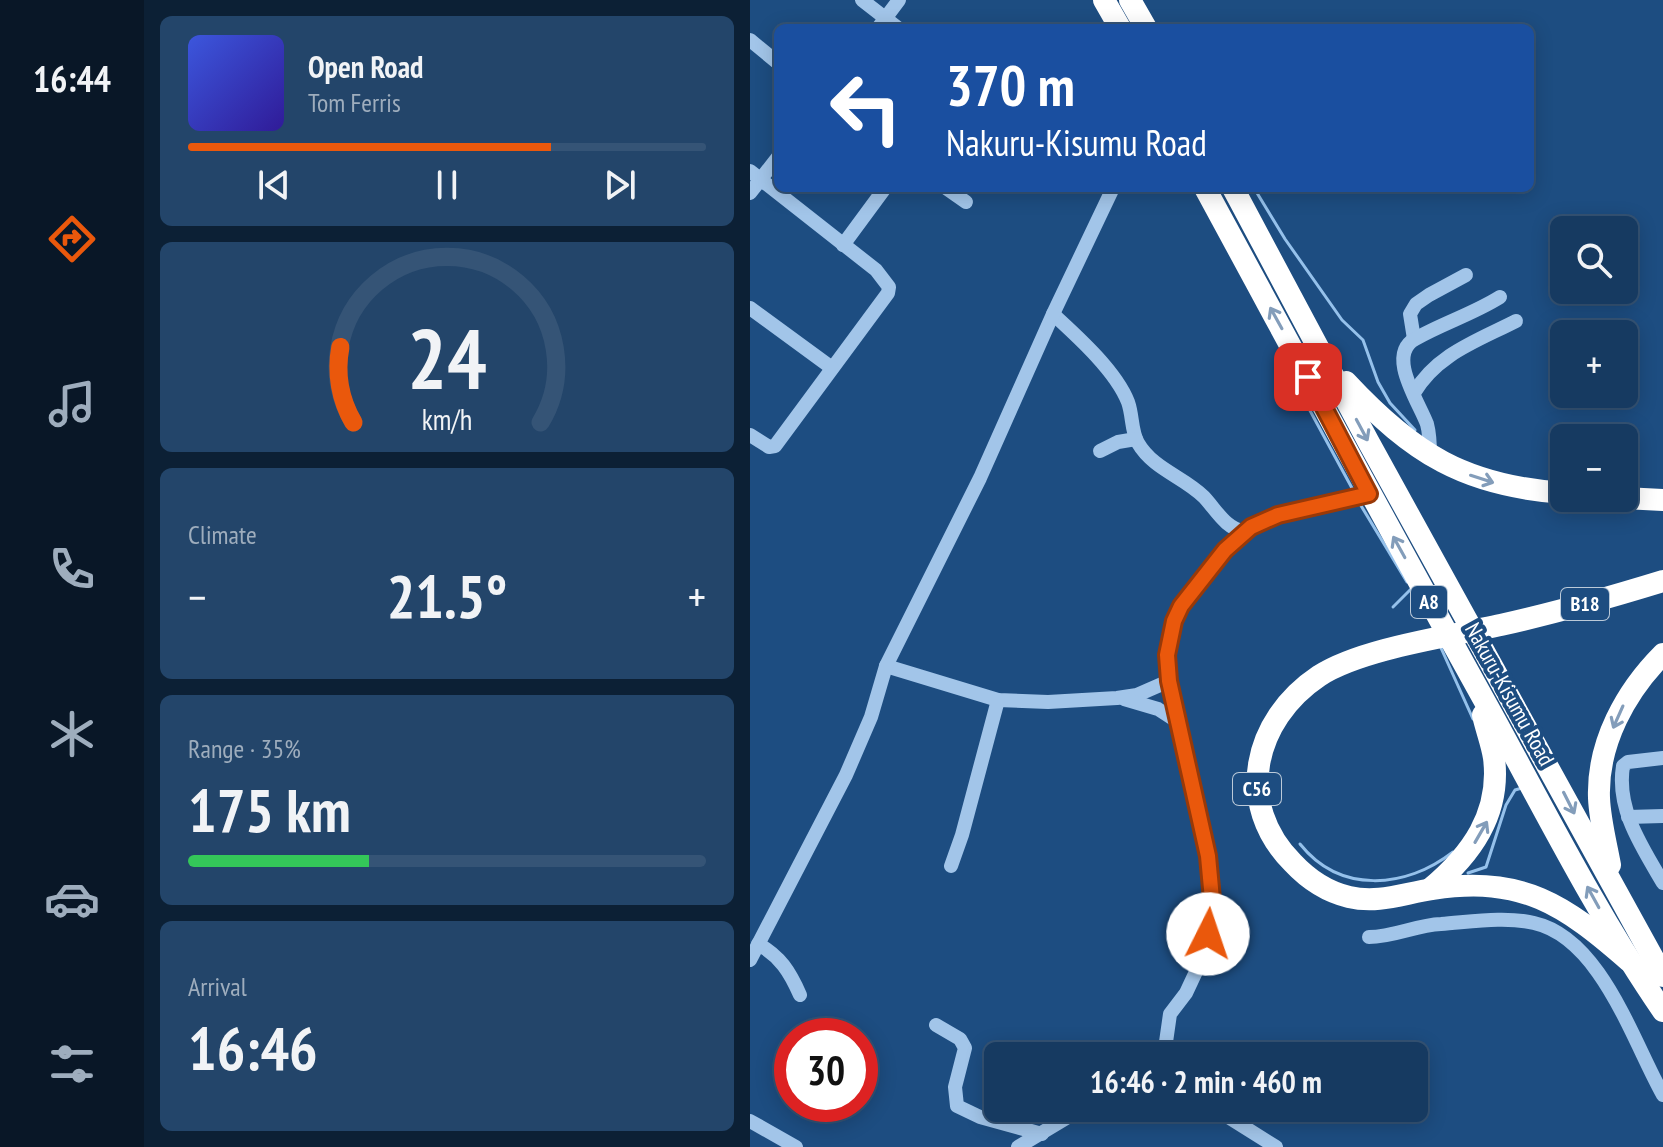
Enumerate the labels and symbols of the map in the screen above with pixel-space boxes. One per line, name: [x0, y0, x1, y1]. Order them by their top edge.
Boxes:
one-way arrow: [1268, 307, 1284, 330]
pin: [1274, 343, 1342, 411]
one-way arrow: [1355, 417, 1371, 441]
one-way arrow: [1469, 472, 1494, 487]
one-way arrow: [1391, 536, 1407, 559]
road number: A8: [1411, 586, 1447, 618]
road number: B18: [1561, 588, 1609, 620]
street label: Nakuru-Kisumu Road: [1459, 618, 1561, 770]
one-way arrow: [1610, 704, 1625, 728]
road number: C56: [1233, 773, 1281, 805]
one-way arrow: [1561, 791, 1577, 815]
one-way arrow: [1473, 821, 1489, 844]
one-way arrow: [1584, 886, 1600, 909]
position arrow: [1166, 892, 1250, 976]
speed limit sign: 30: [774, 1018, 878, 1122]

